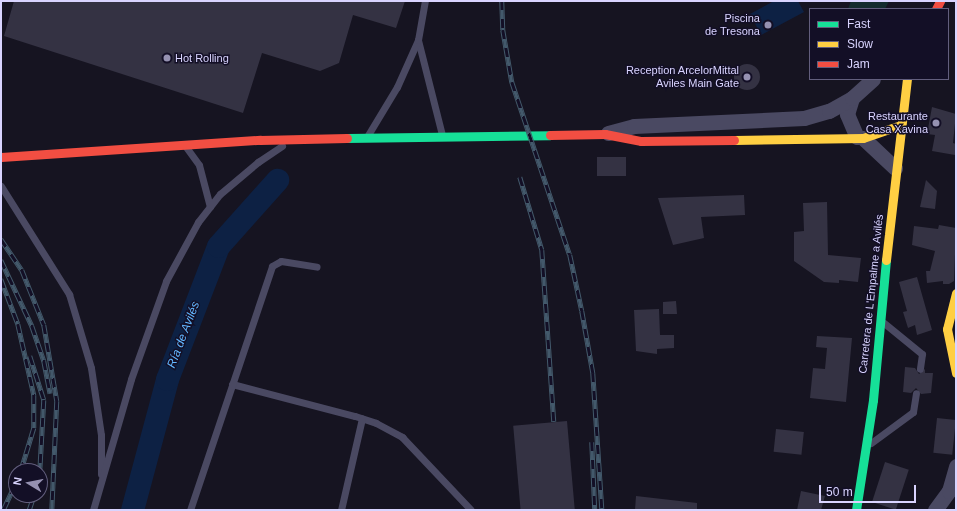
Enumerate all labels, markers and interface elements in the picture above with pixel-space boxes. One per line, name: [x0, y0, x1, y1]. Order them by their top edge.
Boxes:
legend: [809, 8, 949, 80]
place label: Piscina de Tresona: [705, 12, 760, 38]
text: Fast: [847, 17, 870, 31]
marker: Piscina de Tresona: [763, 20, 773, 30]
text: Slow: [847, 37, 873, 51]
place label: Hot Rolling: [175, 51, 229, 65]
marker: Hot Rolling: [162, 53, 172, 63]
text: Jam: [847, 57, 870, 71]
place label: Reception ArcelorMittal Aviles Main Gate: [625, 64, 739, 90]
marker: Reception ArcelorMittal Aviles Main Gate: [742, 72, 752, 82]
place label: Restaurante Casa Xavina: [866, 110, 928, 136]
marker: Restaurante Casa Xavina: [931, 118, 941, 128]
street label: Carretera de L'Empalme a Avilés: [856, 213, 886, 375]
water label: Ría de Avilés: [165, 300, 203, 370]
north arrow: [8, 463, 48, 503]
text: N: [11, 476, 24, 486]
scale bar: [821, 477, 918, 503]
text: 50 m: [826, 485, 853, 499]

